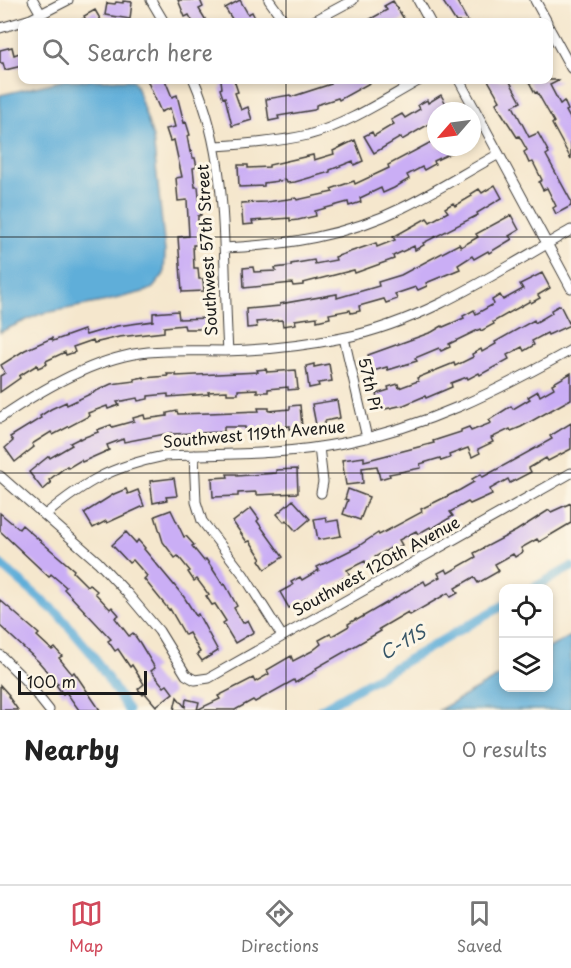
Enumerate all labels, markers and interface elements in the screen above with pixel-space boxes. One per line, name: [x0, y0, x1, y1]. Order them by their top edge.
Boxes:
search box: [18, 18, 553, 84]
icon: search: [39, 35, 72, 68]
text: Search here: [87, 35, 213, 68]
north arrow: [427, 102, 481, 156]
street label: Southwest 57th Street: [189, 163, 222, 336]
street label: 57th Pi: [353, 355, 389, 413]
street label: Southwest 119th Avenue: [162, 413, 346, 453]
street label: Southwest 120th Avenue: [287, 509, 464, 621]
map controls: [499, 584, 553, 692]
button: locate: [499, 584, 553, 638]
water label: C-11S: [374, 617, 432, 666]
button: layers: [499, 638, 553, 692]
scale bar: [18, 668, 147, 696]
text: 100 m: [27, 669, 76, 693]
text: Nearby: [24, 730, 119, 769]
text: 0 results: [462, 734, 547, 764]
tab: Map: [69, 897, 103, 957]
tab: Directions: [241, 897, 319, 957]
tab: Saved: [457, 897, 502, 957]

